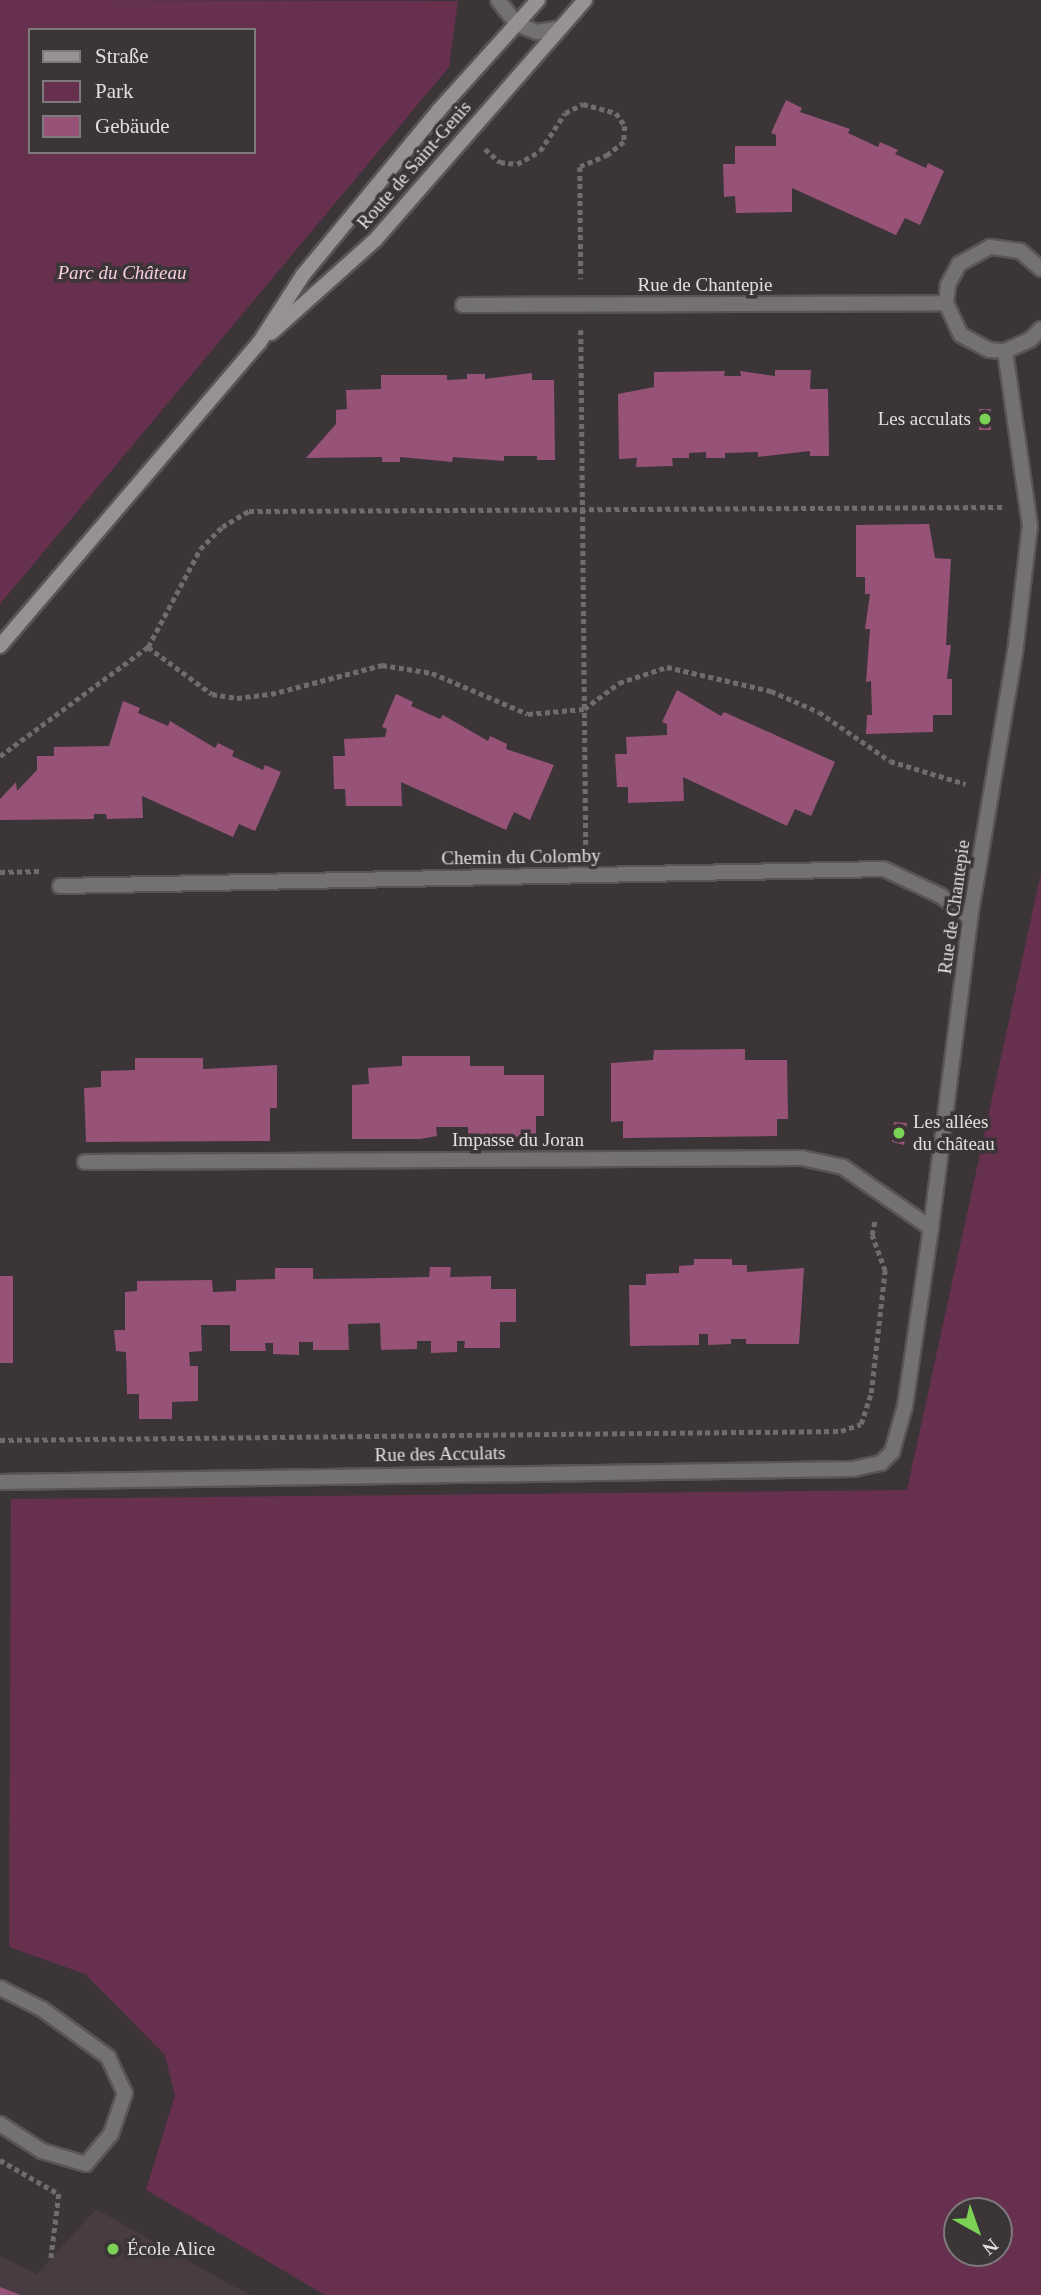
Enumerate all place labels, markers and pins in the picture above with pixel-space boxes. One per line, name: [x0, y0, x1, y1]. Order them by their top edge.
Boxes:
place label: Les acculats: [878, 408, 971, 430]
marker: Les acculats: [977, 411, 993, 427]
place label: Les allées du château: [913, 1111, 995, 1155]
marker: Les allées du château: [891, 1125, 907, 1141]
place label: École Alice: [127, 2238, 216, 2260]
marker: École Alice: [105, 2241, 121, 2257]

